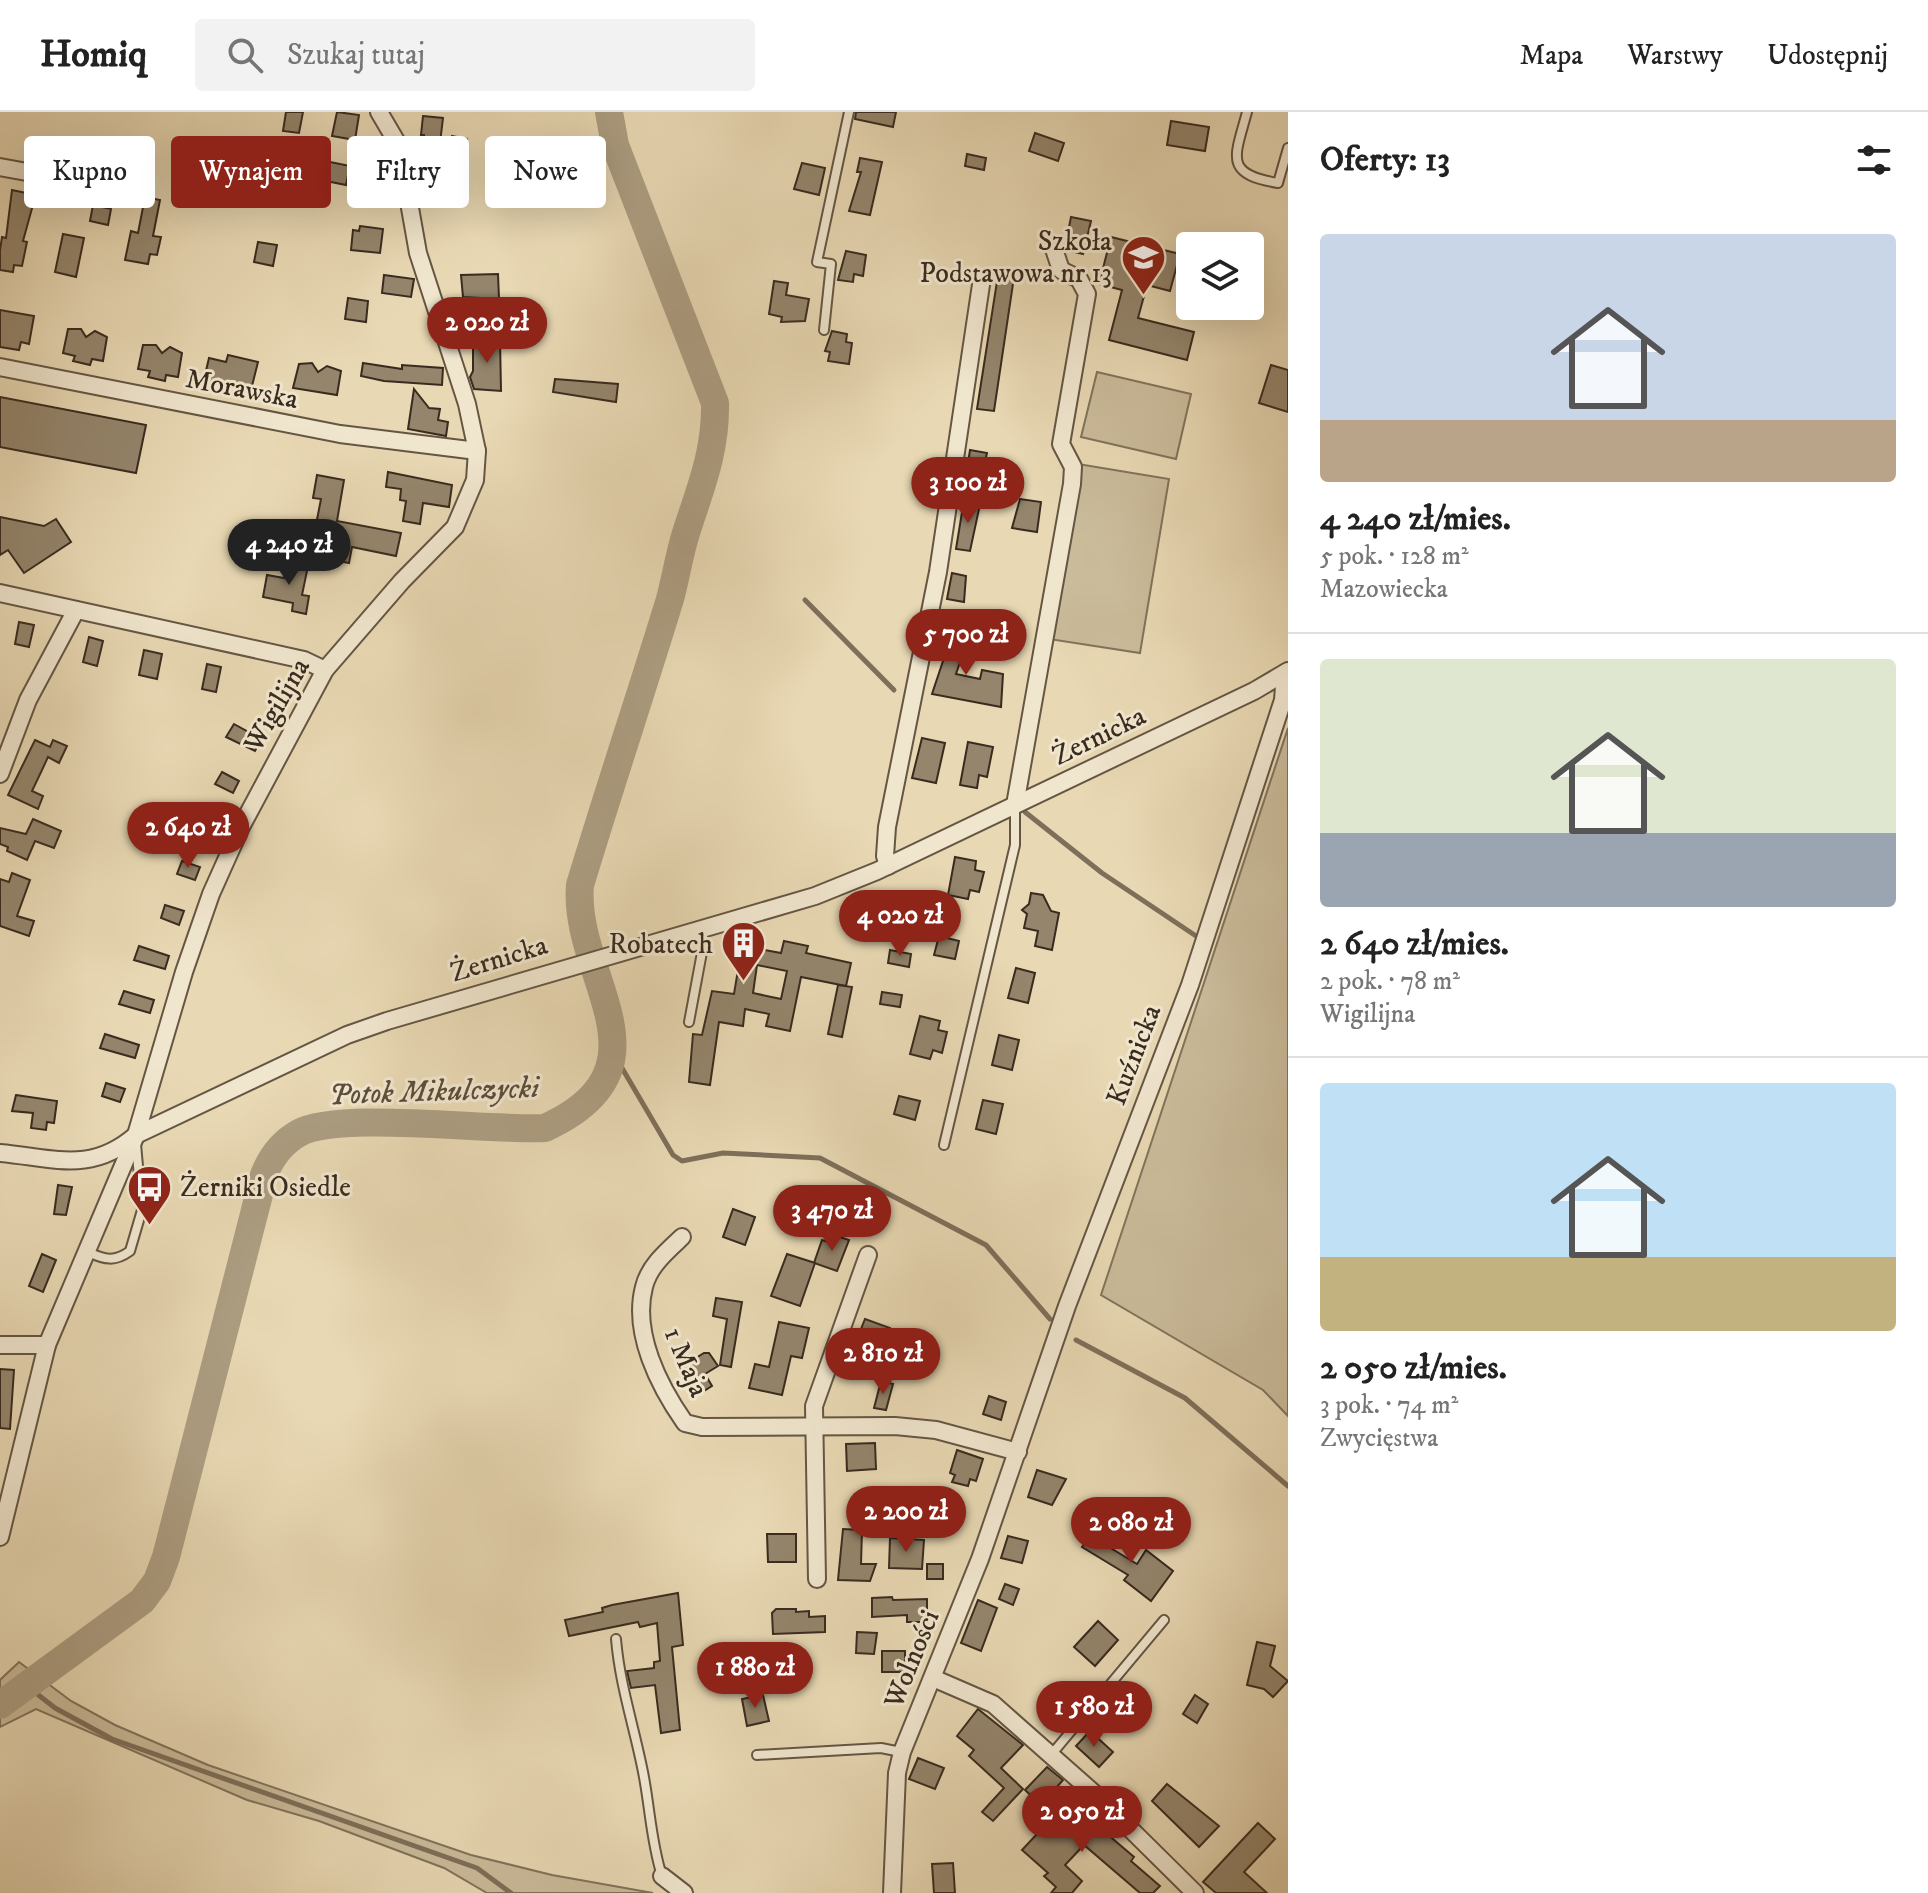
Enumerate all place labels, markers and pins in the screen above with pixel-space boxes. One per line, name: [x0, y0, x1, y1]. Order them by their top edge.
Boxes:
place label: Szkoła Podstawowa nr 13: [920, 224, 1112, 291]
school or university icon: Szkoła Podstawowa nr 13: [1119, 233, 1167, 296]
pin: 2 020 zł: [404, 297, 570, 365]
pin: 3 100 zł: [885, 457, 1051, 525]
pin: 4 240 zł: [206, 519, 372, 587]
pin: 5 700 zł: [883, 609, 1049, 677]
pin: 2 640 zł: [105, 802, 271, 870]
pin: 4 020 zł: [817, 890, 983, 958]
building icon: Robatech: [720, 920, 768, 983]
place label: Robatech: [609, 927, 713, 962]
bus stop icon: Żerniki Osiedle: [125, 1163, 173, 1226]
place label: Żerniki Osiedle: [180, 1170, 351, 1205]
pin: 3 470 zł: [749, 1185, 915, 1253]
pin: 2 810 zł: [800, 1328, 966, 1396]
pin: 2 200 zł: [823, 1486, 989, 1554]
pin: 2 080 zł: [1048, 1497, 1214, 1565]
pin: 1 880 zł: [672, 1642, 838, 1710]
pin: 1 580 zł: [1011, 1681, 1177, 1749]
pin: 2 050 zł: [999, 1786, 1165, 1854]

